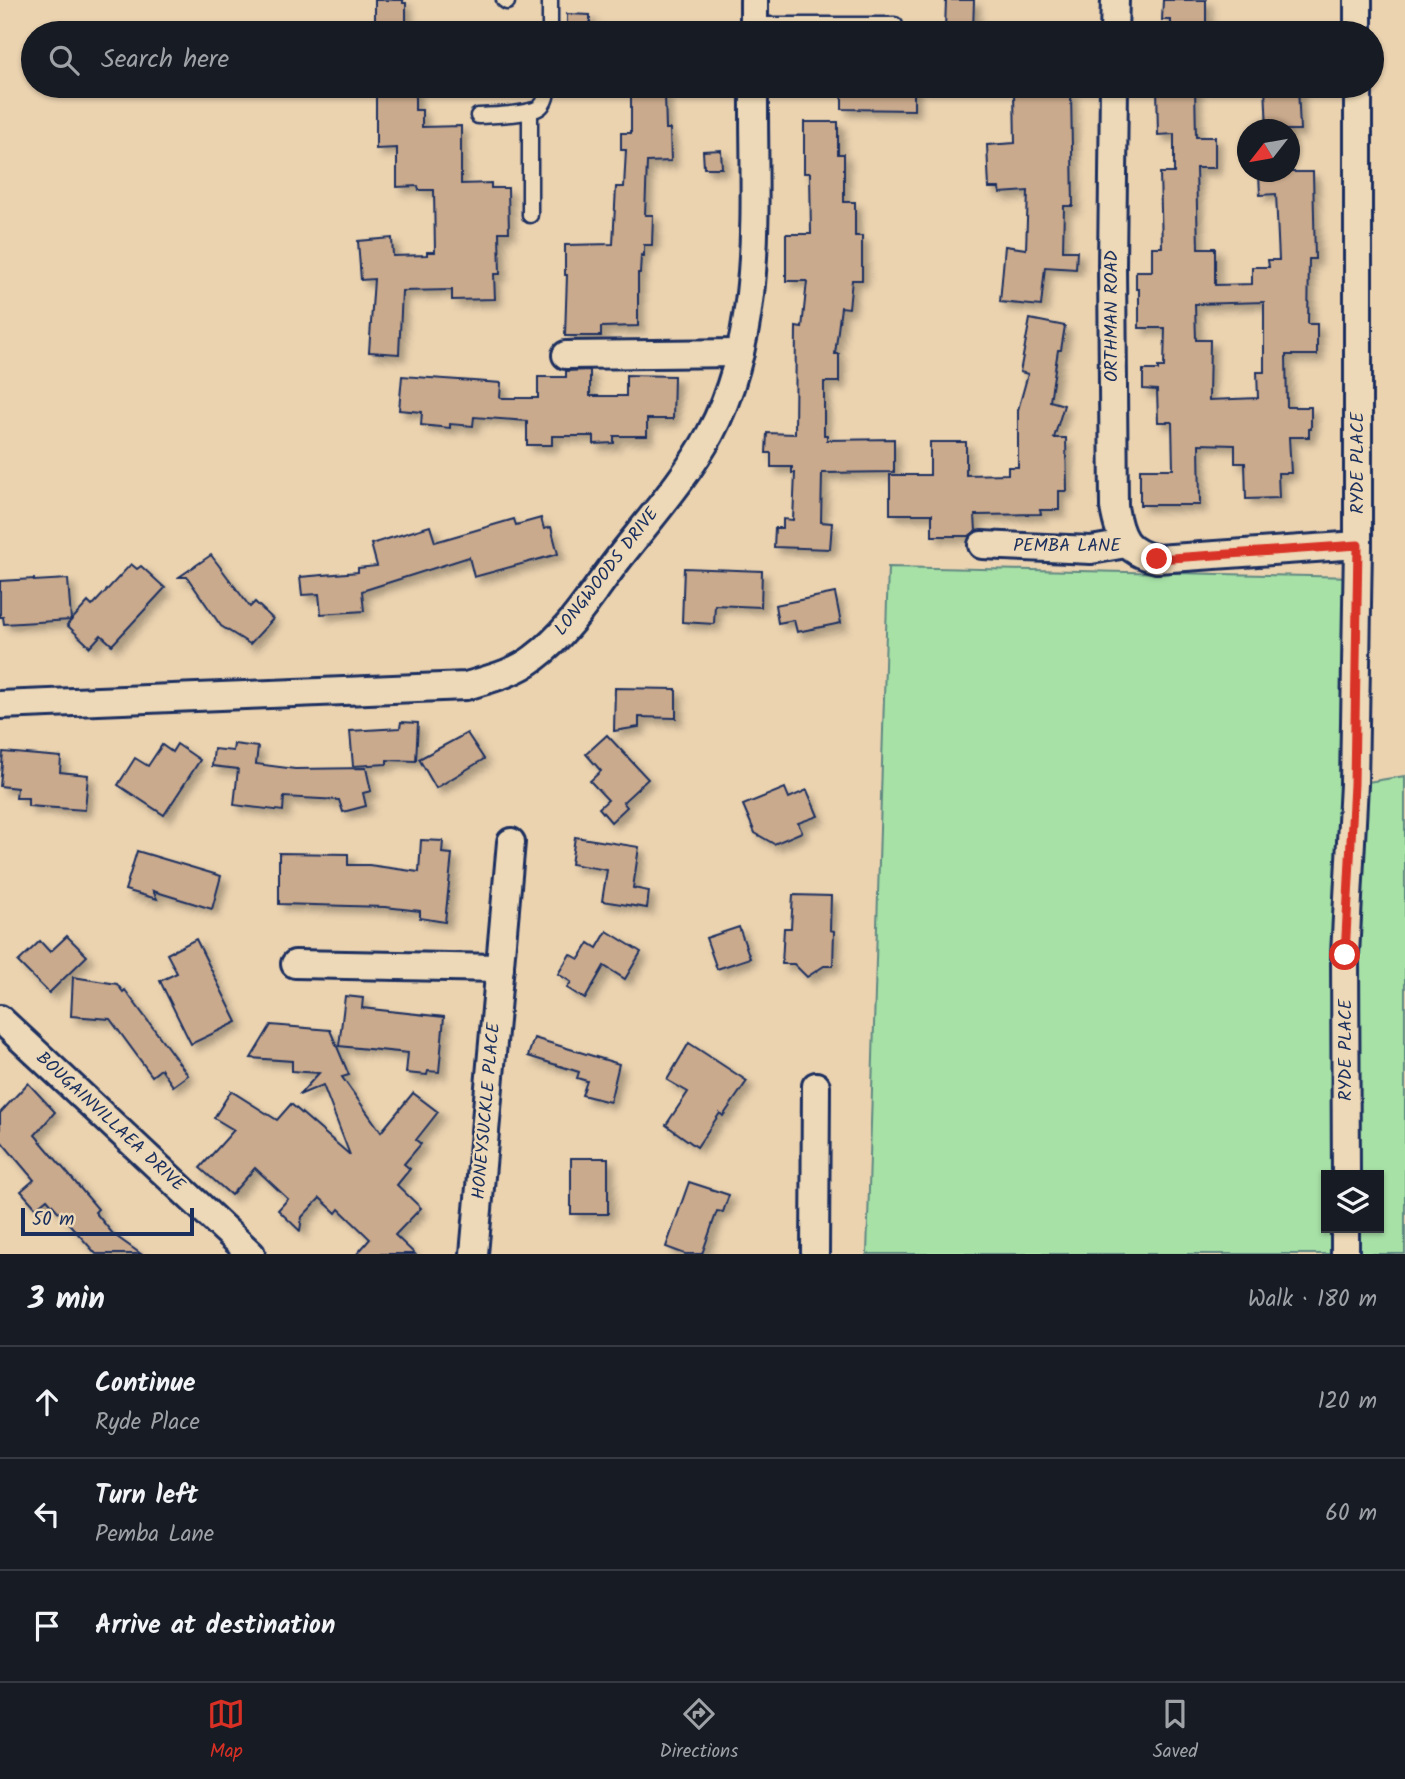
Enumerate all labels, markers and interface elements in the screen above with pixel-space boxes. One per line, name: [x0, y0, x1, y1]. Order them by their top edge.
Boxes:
search box: [21, 21, 1384, 98]
text: Search here: [101, 39, 229, 81]
icon: search: [45, 41, 83, 79]
north arrow: [1237, 119, 1300, 182]
street label: ORTHMAN ROAD: [1098, 250, 1127, 382]
street label: RYDE PLACE: [1344, 411, 1373, 514]
street label: LONGWOODS DRIVE: [547, 501, 667, 643]
street label: PEMBA LANE: [1013, 532, 1121, 561]
route end: [1141, 543, 1172, 574]
route start: [1329, 939, 1360, 970]
street label: RYDE PLACE: [1332, 998, 1361, 1101]
street label: HONEYSUCKLE PLACE: [465, 1021, 509, 1201]
street label: BOUGAINVILLAEA DRIVE: [29, 1045, 192, 1199]
map controls: [1321, 1170, 1384, 1233]
button: layers: [1321, 1170, 1384, 1233]
scale bar: [21, 1205, 194, 1237]
text: 50 m: [32, 1205, 74, 1235]
text: 3 min: [28, 1276, 105, 1324]
text: Walk · 180 m: [1248, 1282, 1377, 1318]
text: Continue: [95, 1363, 196, 1405]
icon: ahead: [28, 1383, 66, 1421]
text: 120 m: [1317, 1384, 1377, 1420]
text: Ryde Place: [95, 1405, 200, 1441]
text: Turn left: [95, 1475, 198, 1517]
icon: left: [28, 1495, 66, 1533]
text: 60 m: [1325, 1496, 1377, 1532]
text: Pemba Lane: [95, 1517, 214, 1553]
text: Arrive at destination: [95, 1605, 335, 1647]
icon: arrive: [28, 1607, 66, 1645]
tab: Map: [207, 1695, 245, 1767]
tab: Directions: [660, 1695, 738, 1767]
tab: Saved: [1153, 1695, 1198, 1767]

